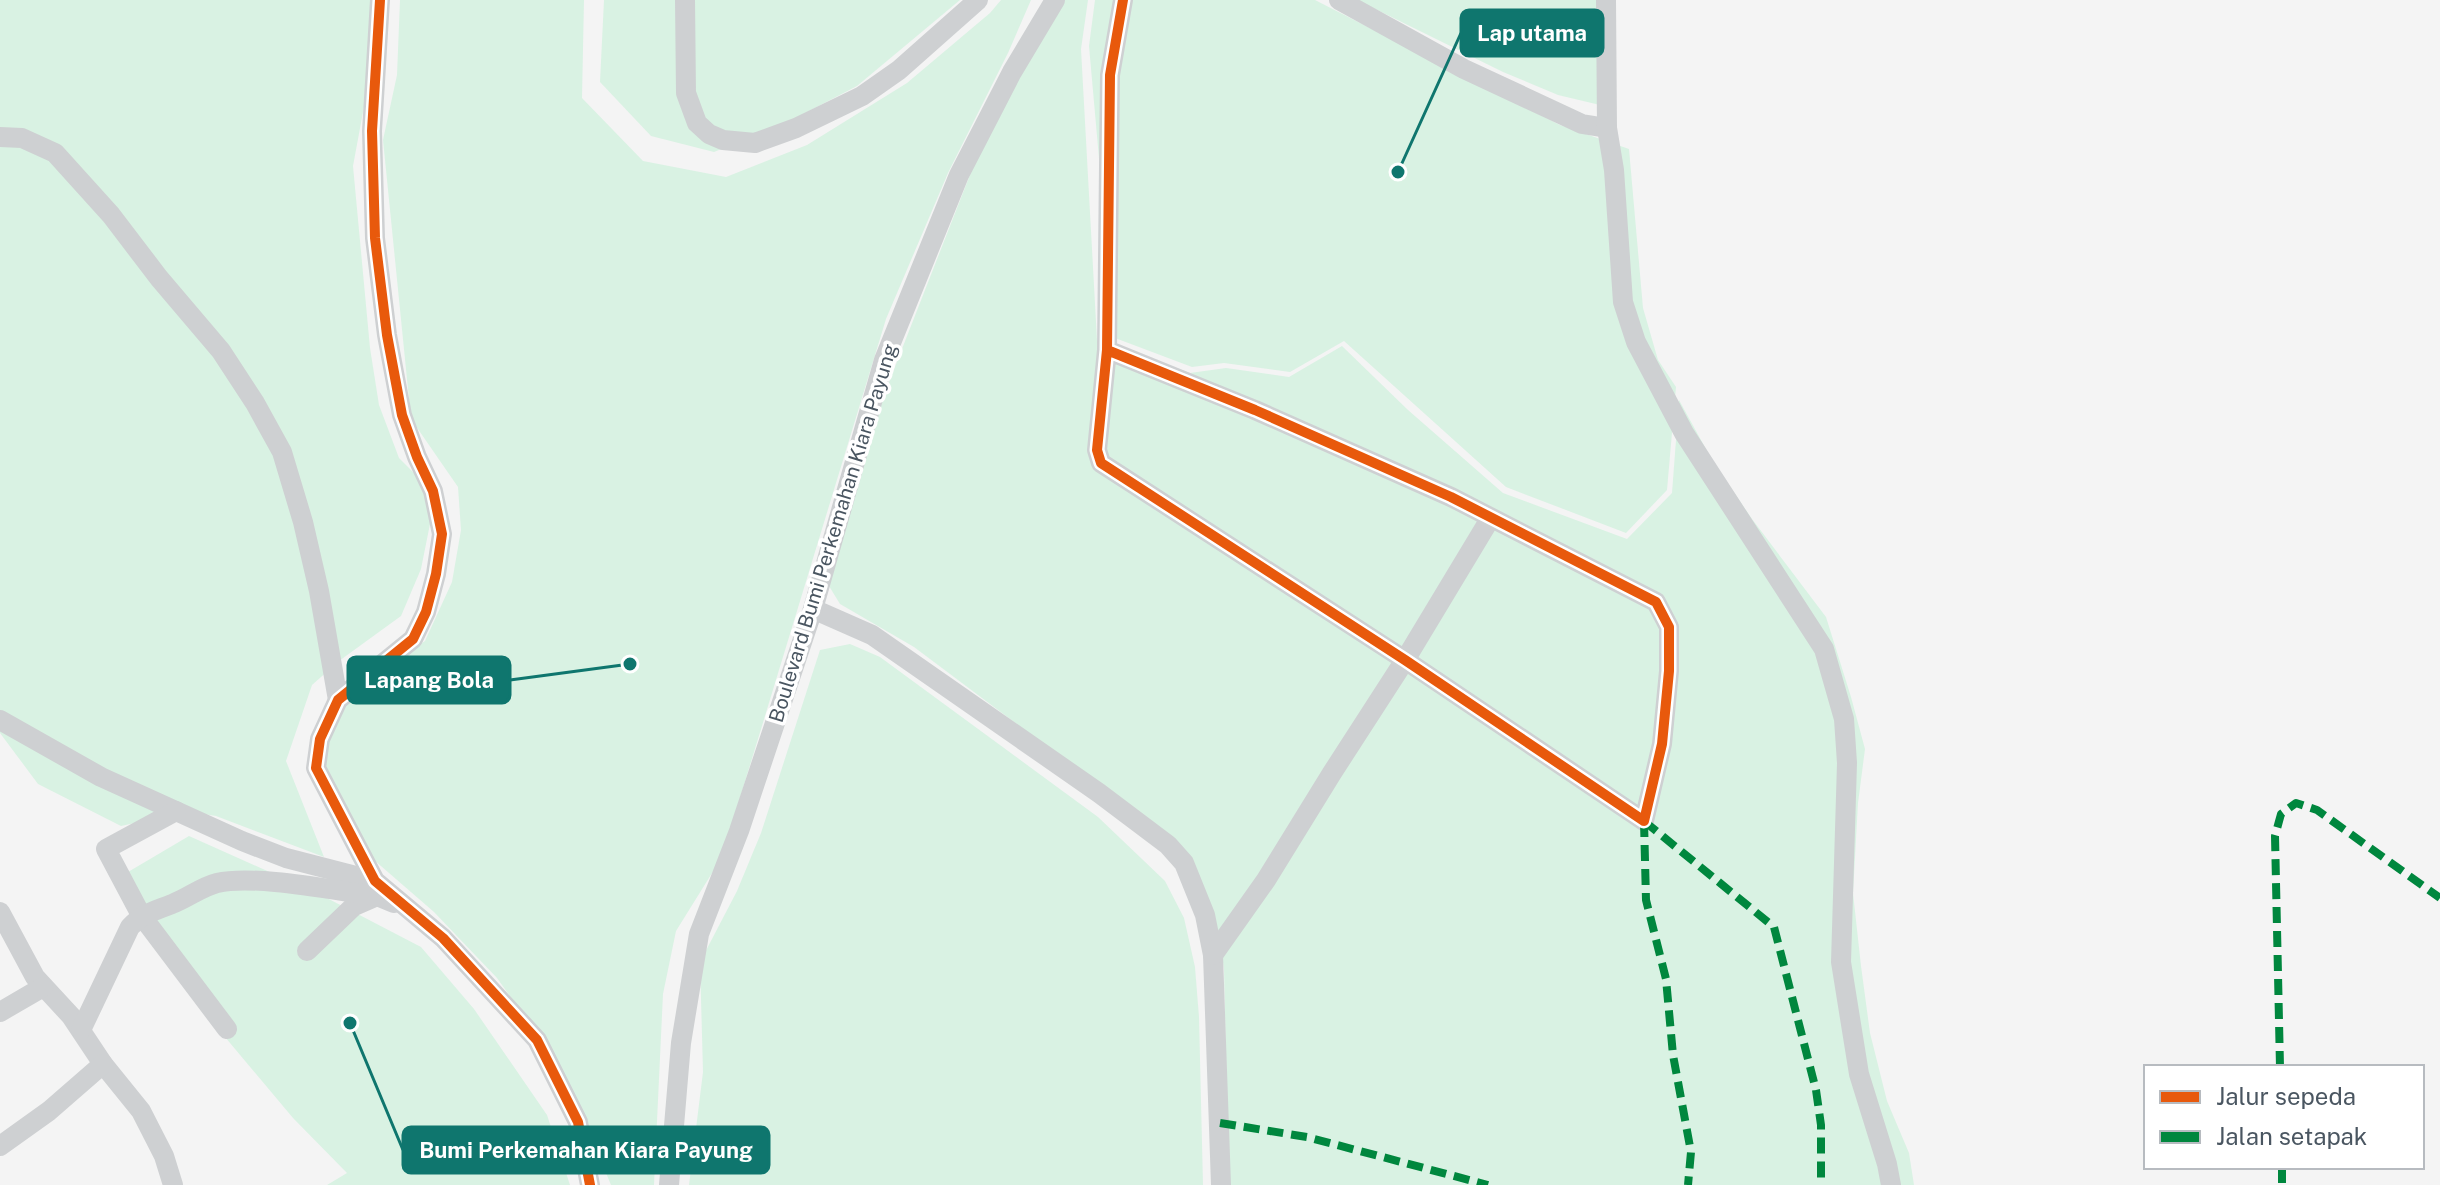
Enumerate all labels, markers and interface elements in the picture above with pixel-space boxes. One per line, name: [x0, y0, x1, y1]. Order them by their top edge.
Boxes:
callout: Lap utama: [1461, 10, 1603, 56]
text: Lap utama: [1477, 20, 1587, 46]
street label: Boulevard Bumi Perkemahan Kiara Payung: [764, 341, 902, 725]
callout: Lapang Bola: [348, 657, 510, 703]
text: Lapang Bola: [364, 667, 494, 693]
legend: [2144, 1065, 2424, 1169]
text: Jalur sepeda: [2216, 1082, 2356, 1110]
text: Jalan setapak: [2216, 1122, 2367, 1150]
callout: Bumi Perkemahan Kiara Payung: [403, 1127, 769, 1173]
text: Bumi Perkemahan Kiara Payung: [419, 1137, 753, 1163]

